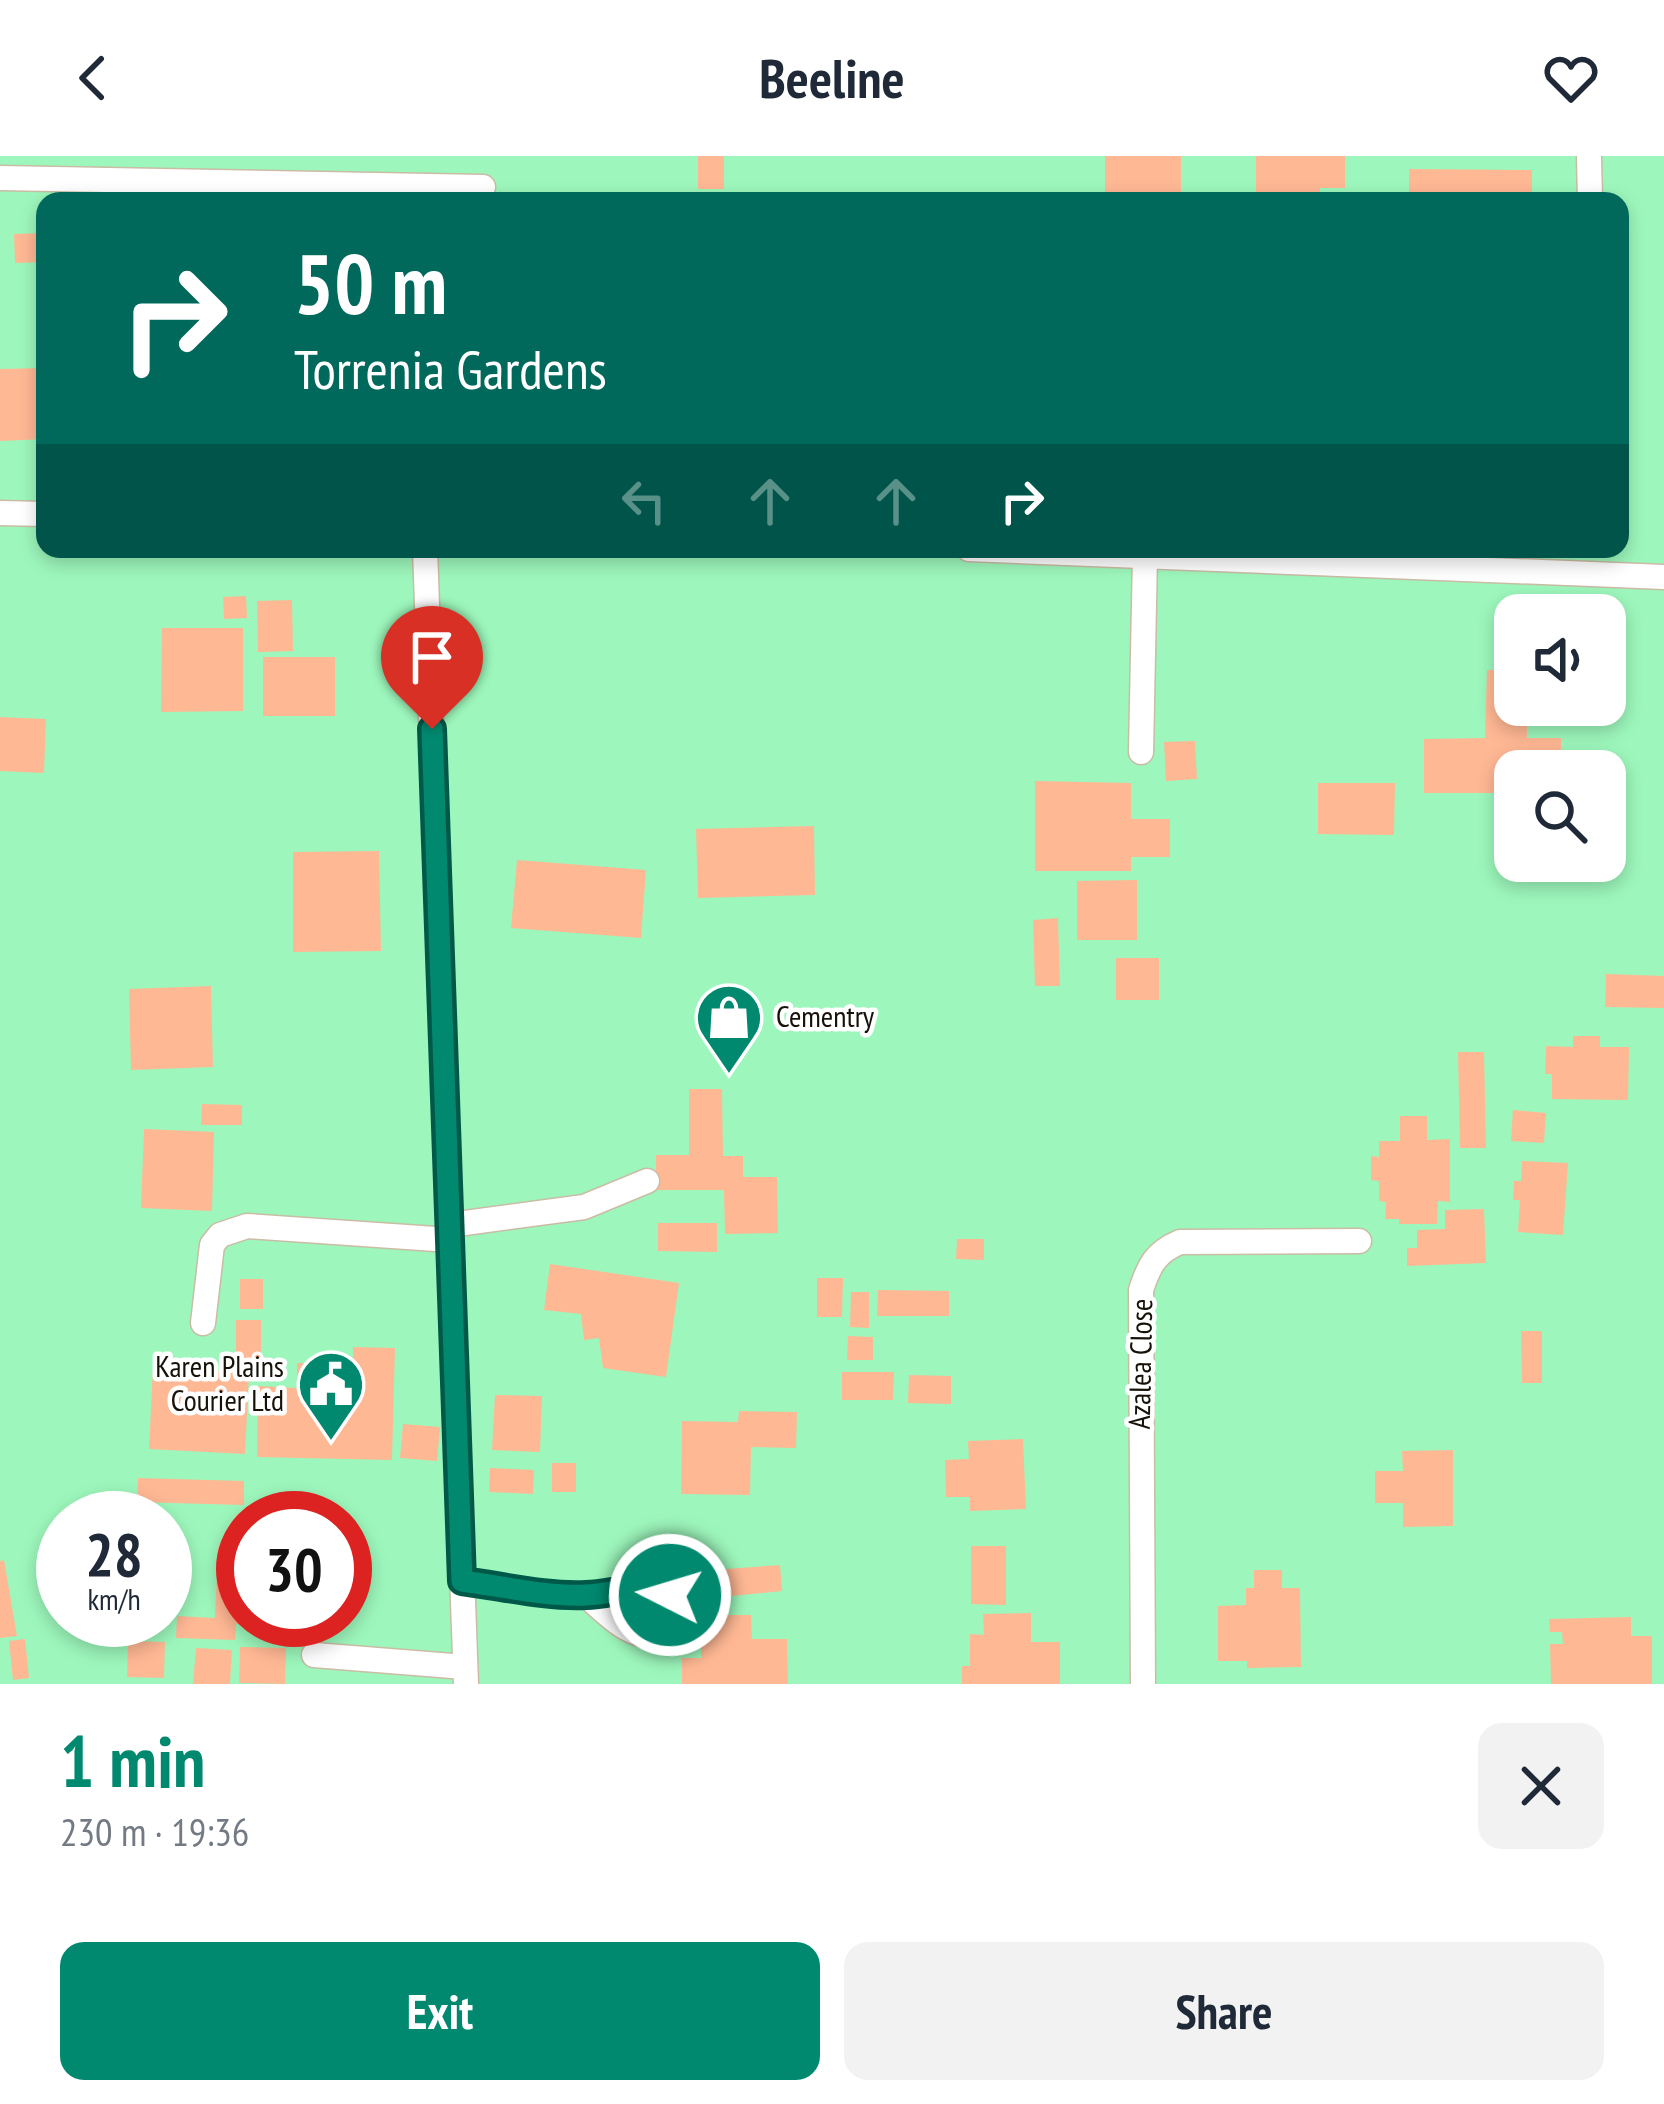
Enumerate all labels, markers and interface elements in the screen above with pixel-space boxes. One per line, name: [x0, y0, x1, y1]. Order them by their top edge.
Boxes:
text: Beeline: [759, 43, 905, 113]
icon: back: [60, 45, 126, 111]
icon: heart: [1538, 45, 1604, 111]
text: 50 m: [294, 228, 447, 337]
icon: right: [96, 240, 252, 396]
text: Torrenia Gardens: [294, 334, 607, 404]
icon: left: [611, 468, 677, 534]
icon: ahead: [737, 468, 803, 534]
icon: ahead: [863, 468, 929, 534]
icon: right: [989, 468, 1055, 534]
map controls: [1494, 594, 1626, 882]
button: sound: [1494, 594, 1626, 726]
pin: [381, 606, 483, 729]
icon: arrive: [399, 624, 465, 690]
button: search: [1494, 750, 1626, 882]
shop icon: Cementry: [694, 982, 764, 1076]
place label: Cementry: [776, 996, 875, 1035]
street label: Azalea Close: [1119, 1298, 1160, 1430]
place label: Karen Plains Courier Ltd: [155, 1346, 284, 1419]
public building icon: Karen Plains Courier Ltd: [296, 1349, 366, 1443]
speed limit sign: 30: [216, 1491, 372, 1647]
text: 28: [85, 1515, 143, 1593]
position arrow: [607, 1532, 733, 1658]
text: km/h: [87, 1579, 141, 1618]
text: 1 min: [60, 1714, 205, 1807]
button: close: [1478, 1723, 1604, 1849]
text: 230 m · 19:36: [60, 1806, 249, 1857]
button: Exit: [60, 1942, 820, 2080]
button: Share: [844, 1942, 1604, 2080]

